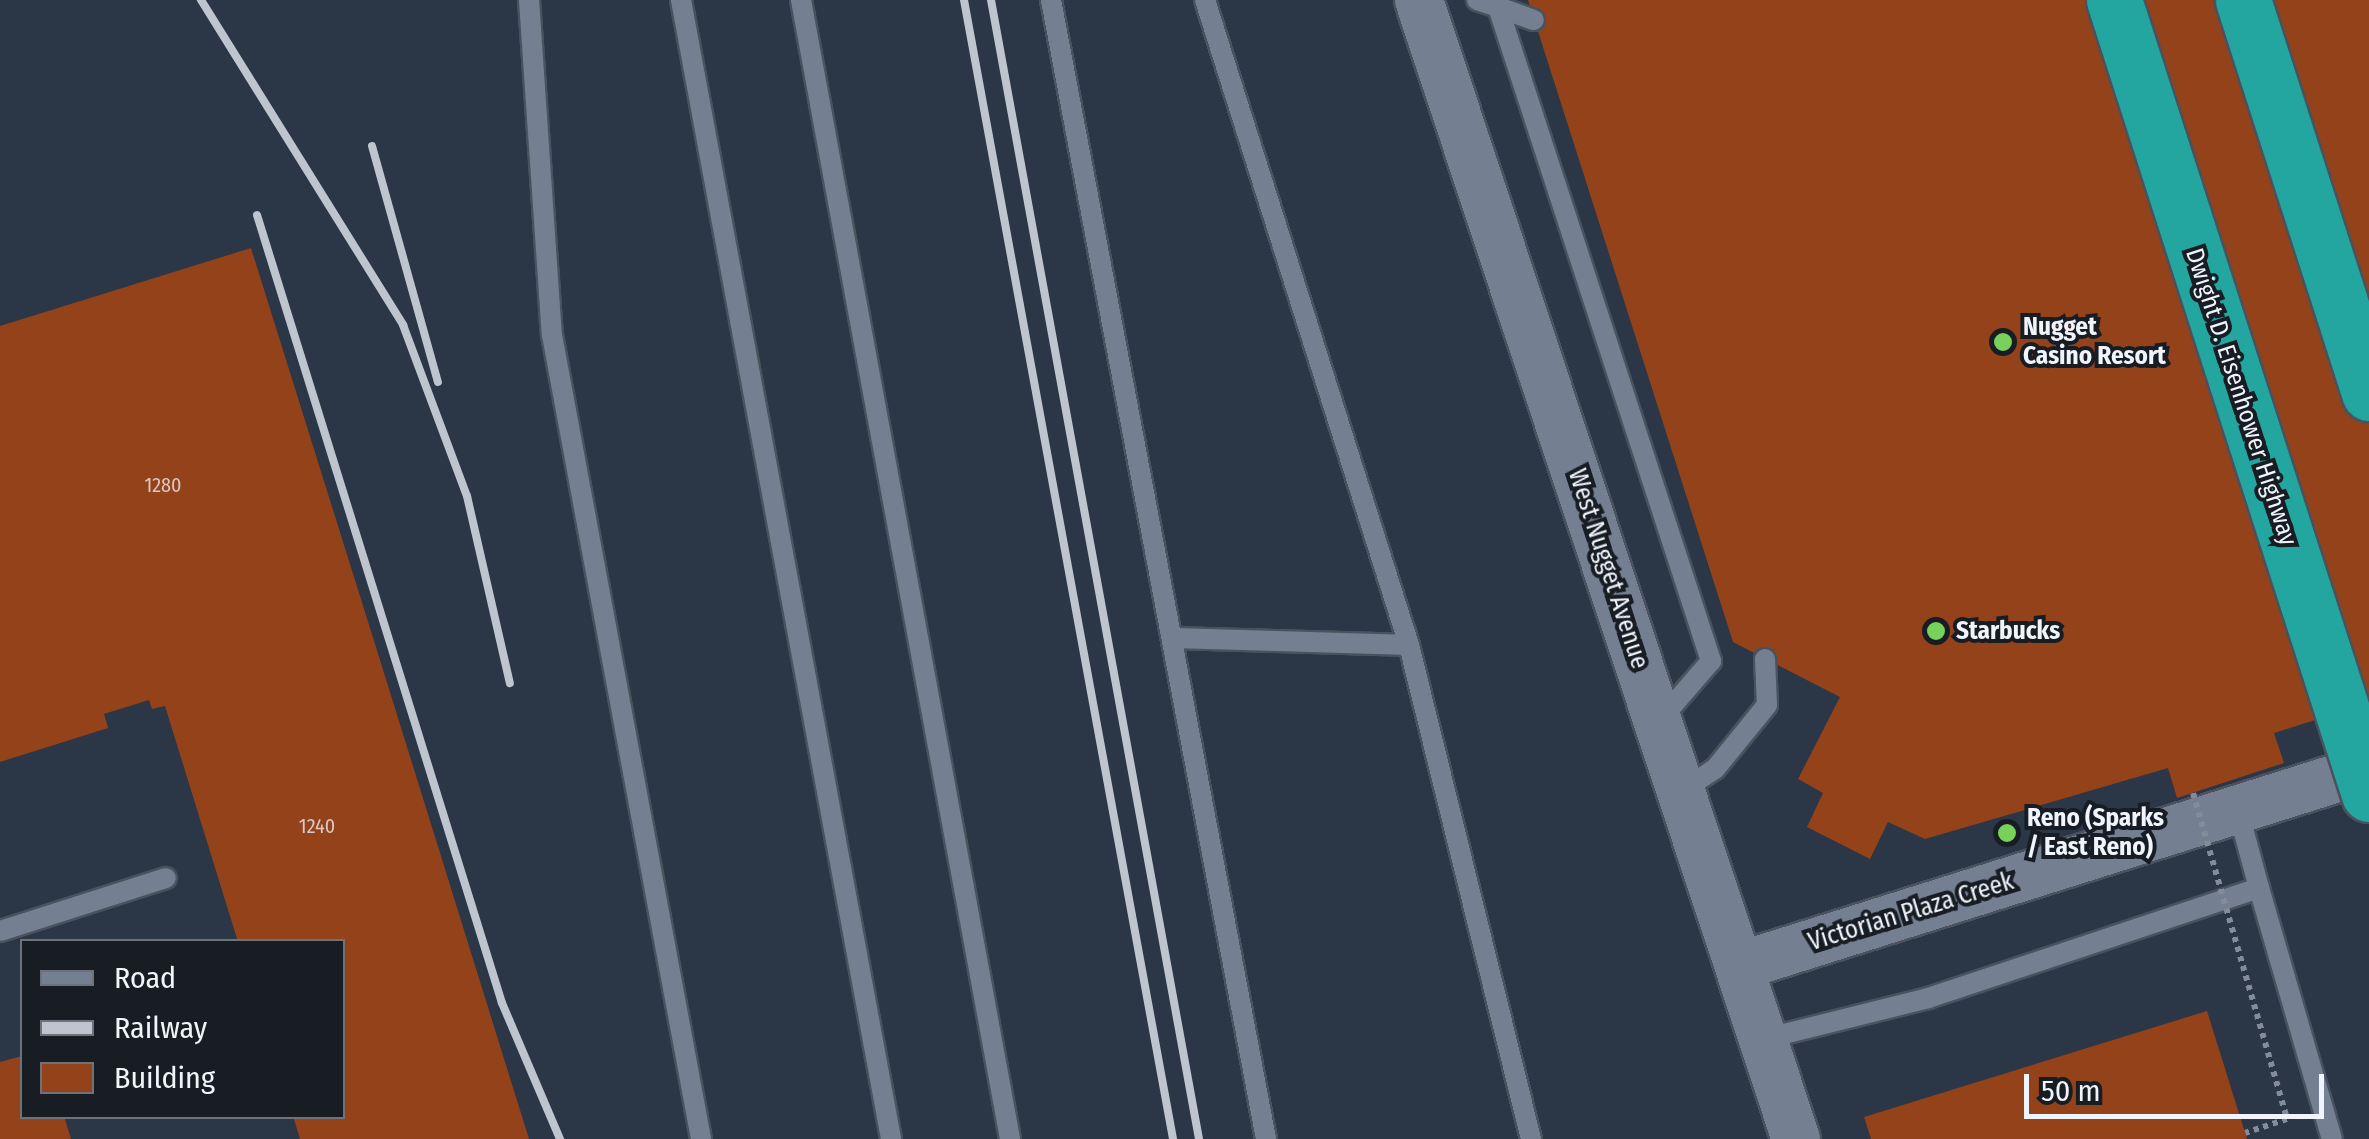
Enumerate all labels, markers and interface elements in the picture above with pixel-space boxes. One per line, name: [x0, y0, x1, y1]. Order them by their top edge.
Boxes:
street label: Dwight D. Eisenhower Highway: [2179, 245, 2303, 549]
place label: Nugget Casino Resort: [2023, 313, 2166, 372]
marker: Nugget Casino Resort: [1992, 331, 2014, 353]
street label: West Nugget Avenue: [1562, 465, 1654, 673]
house number: 1280: [144, 473, 182, 497]
place label: Starbucks: [1956, 616, 2060, 646]
marker: Starbucks: [1925, 620, 1947, 642]
place label: Reno (Sparks / East Reno): [2027, 804, 2164, 863]
house number: 1240: [299, 814, 335, 838]
marker: Reno (Sparks / East Reno): [1996, 822, 2018, 844]
street label: Victorian Plaza Creek: [1805, 867, 2017, 957]
legend: [20, 939, 345, 1119]
text: Road: [114, 960, 176, 996]
text: Railway: [114, 1010, 207, 1046]
scale bar: [2029, 1054, 2329, 1116]
text: Building: [114, 1060, 215, 1096]
text: 50 m: [2041, 1073, 2101, 1109]

